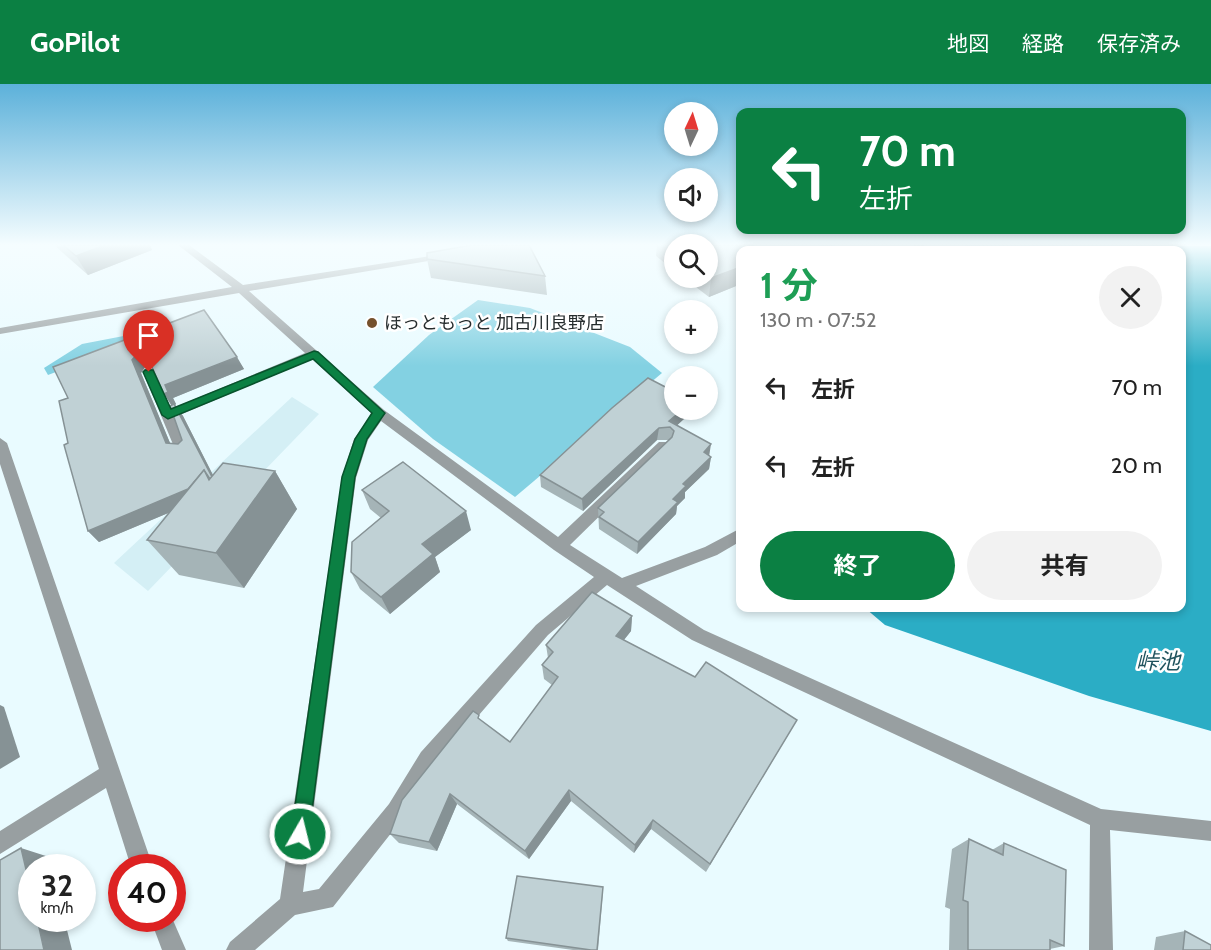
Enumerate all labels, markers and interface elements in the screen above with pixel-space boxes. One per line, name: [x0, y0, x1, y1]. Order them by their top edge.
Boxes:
text: GoPilot: [30, 25, 120, 59]
text: 地図: [947, 31, 989, 56]
text: 経路: [1022, 31, 1064, 56]
text: 保存済み: [1097, 31, 1181, 56]
north arrow: [664, 102, 718, 156]
map controls: [664, 102, 718, 420]
text: 70 m: [859, 125, 956, 177]
icon: left: [760, 132, 838, 210]
button: sound: [664, 168, 718, 222]
text: 左折: [859, 182, 913, 215]
button: search: [664, 234, 718, 288]
text: 1 分: [760, 263, 817, 307]
button: close: [1099, 266, 1162, 329]
button: +: [664, 300, 718, 354]
text: 130 m · 07:52: [760, 308, 876, 332]
pin: [123, 310, 174, 372]
place label: ほっともっと 加古川良野店: [384, 312, 604, 334]
marker: ほっともっと 加古川良野店: [365, 316, 379, 330]
icon: arrive: [132, 319, 165, 352]
button: −: [664, 366, 718, 420]
icon: left: [760, 371, 793, 404]
text: 70 m: [1112, 374, 1162, 401]
text: 左折: [811, 376, 855, 403]
icon: left: [760, 449, 793, 482]
text: 20 m: [1111, 452, 1162, 479]
text: 左折: [811, 454, 855, 481]
button: 終了: [760, 531, 955, 600]
button: 共有: [967, 531, 1162, 600]
water label: 峠池: [1136, 648, 1182, 675]
position arrow: [268, 802, 332, 866]
speed limit sign: 40: [108, 854, 186, 932]
text: 32: [41, 867, 73, 904]
text: km/h: [41, 899, 73, 917]

